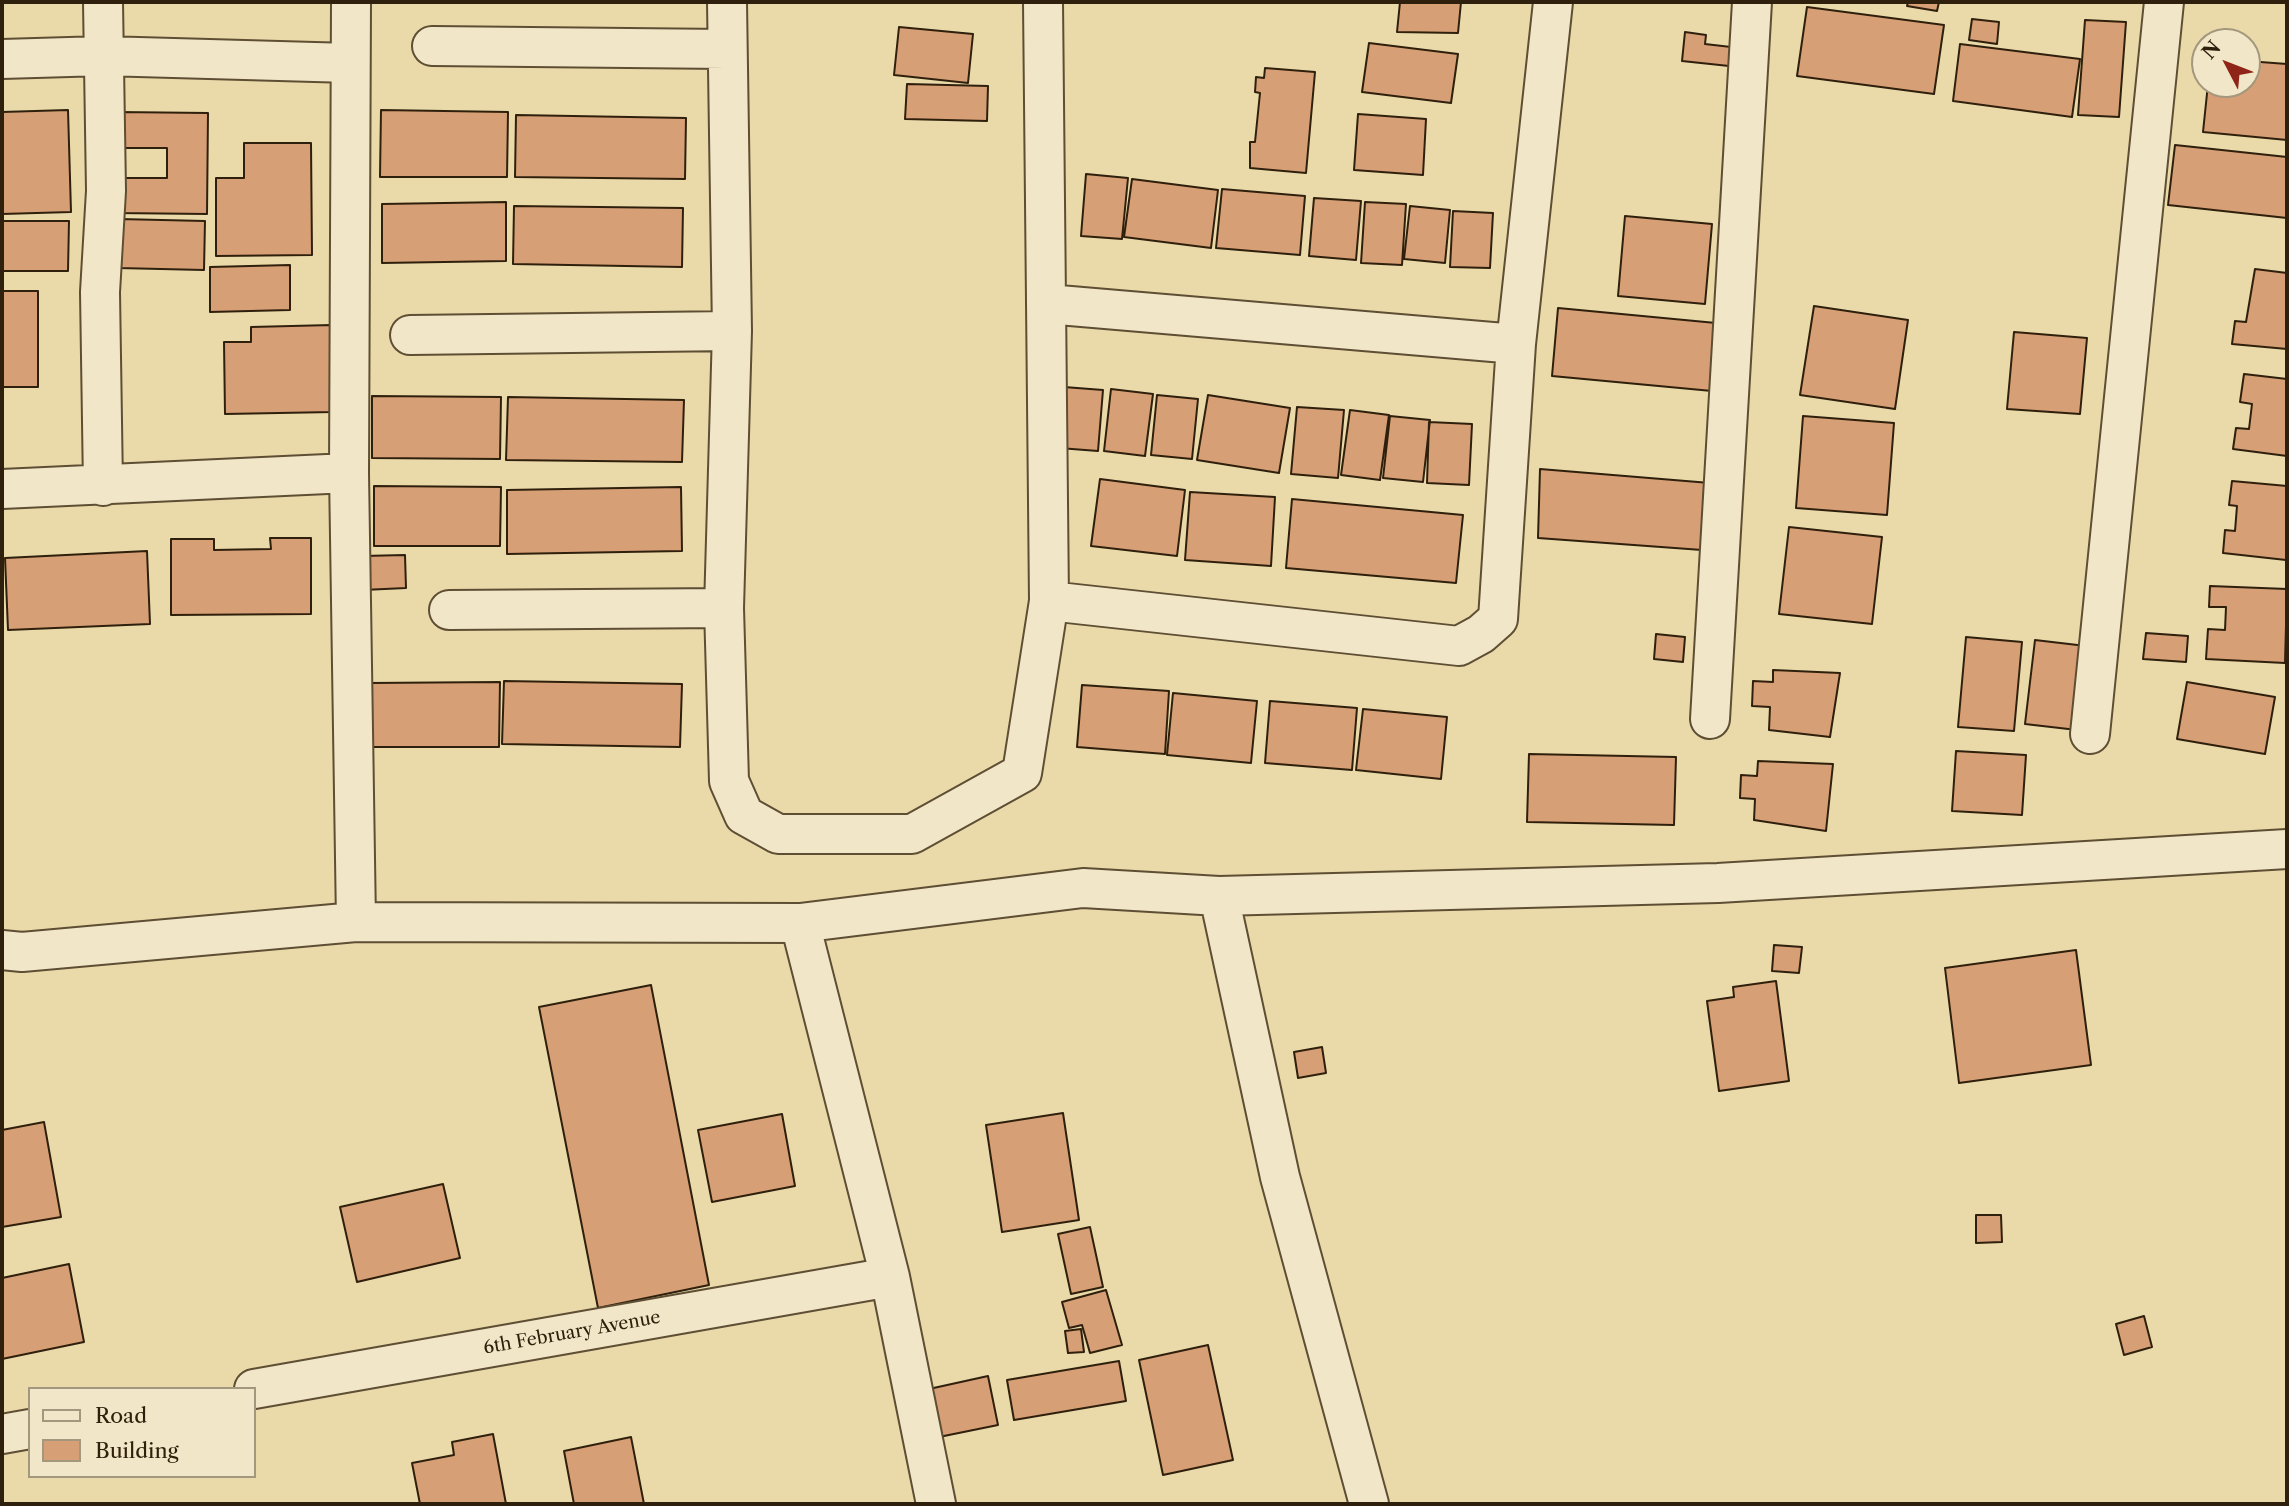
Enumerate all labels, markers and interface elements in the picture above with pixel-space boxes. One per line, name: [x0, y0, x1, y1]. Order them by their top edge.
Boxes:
north arrow: [2191, 28, 2261, 98]
text: N: [2197, 36, 2226, 64]
street label: 6th February Avenue: [482, 1307, 662, 1359]
legend: [28, 1387, 256, 1478]
text: Road: [95, 1403, 147, 1428]
text: Building: [95, 1438, 179, 1463]

